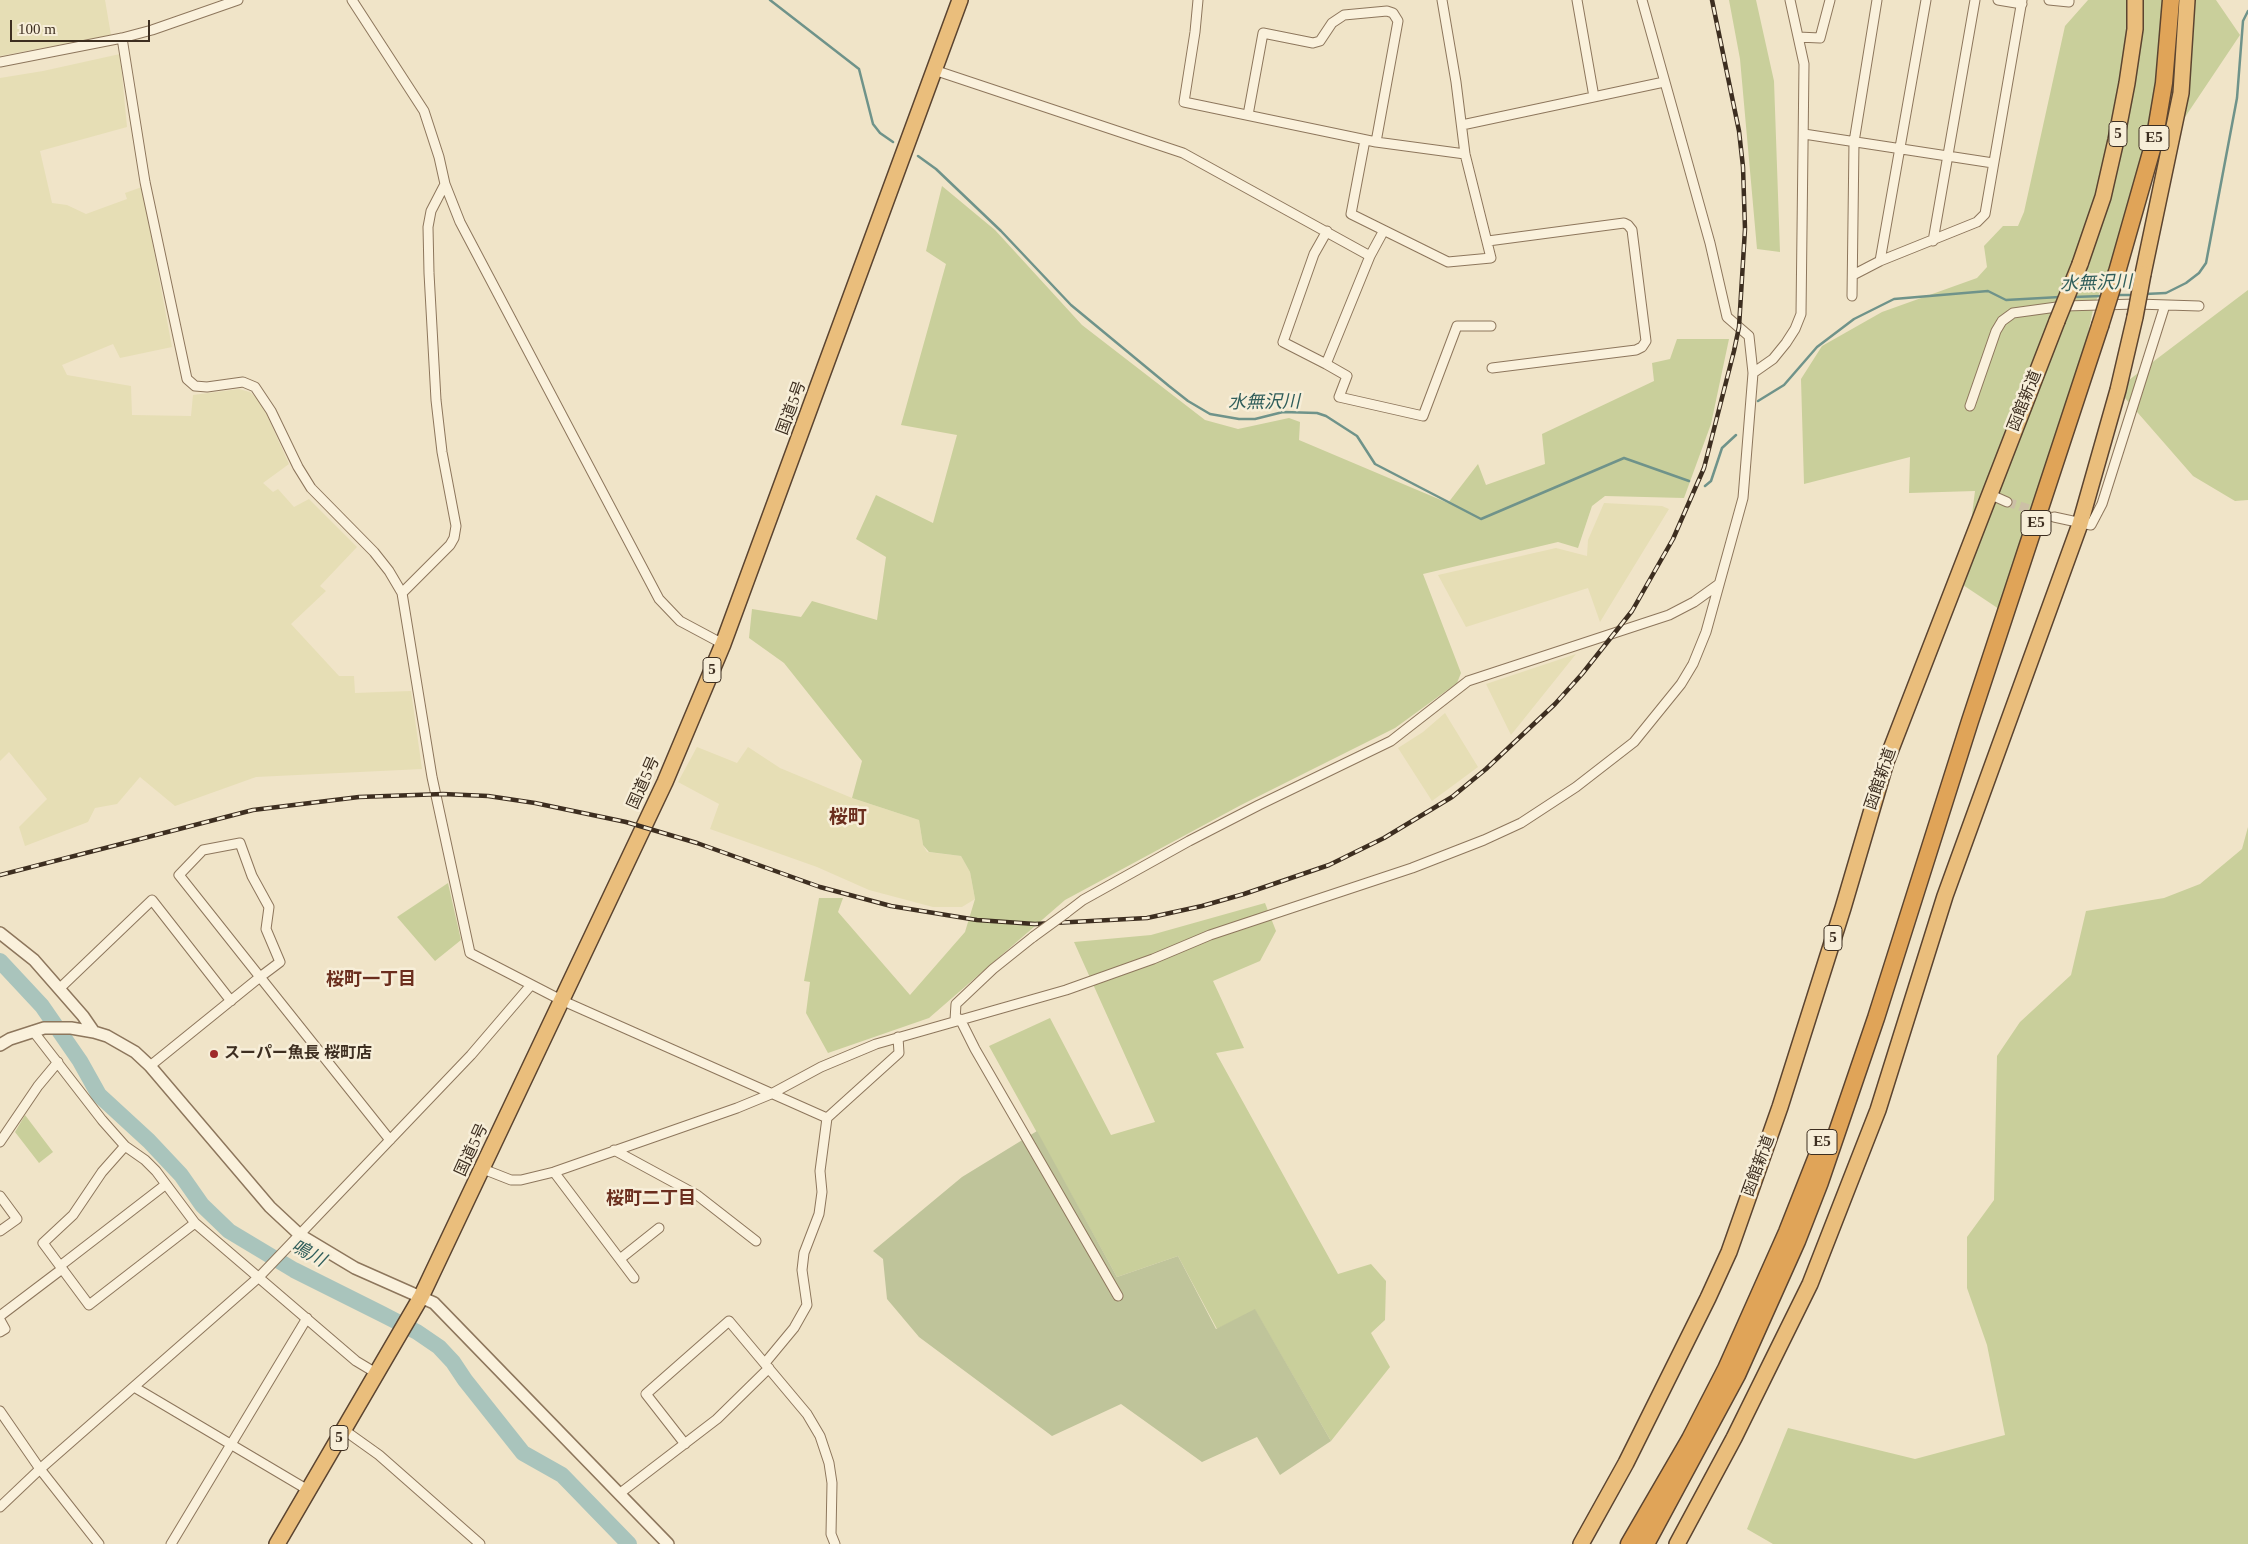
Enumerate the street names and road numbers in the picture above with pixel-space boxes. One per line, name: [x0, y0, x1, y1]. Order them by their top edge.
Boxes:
road number: 5: [2109, 122, 2127, 146]
road number: E5: [2139, 126, 2169, 150]
street label: 函館新道: [2004, 368, 2046, 434]
street label: 国道5号: [773, 378, 811, 438]
road number: E5: [2021, 510, 2051, 536]
road number: 5: [703, 658, 721, 682]
street label: 函館新道: [1862, 746, 1900, 812]
street label: 国道5号: [624, 754, 664, 812]
road number: 5: [1824, 926, 1842, 950]
street label: 国道5号: [451, 1121, 493, 1179]
road number: E5: [1807, 1130, 1837, 1154]
street label: 函館新道: [1739, 1133, 1779, 1199]
road number: 5: [330, 1426, 348, 1450]

